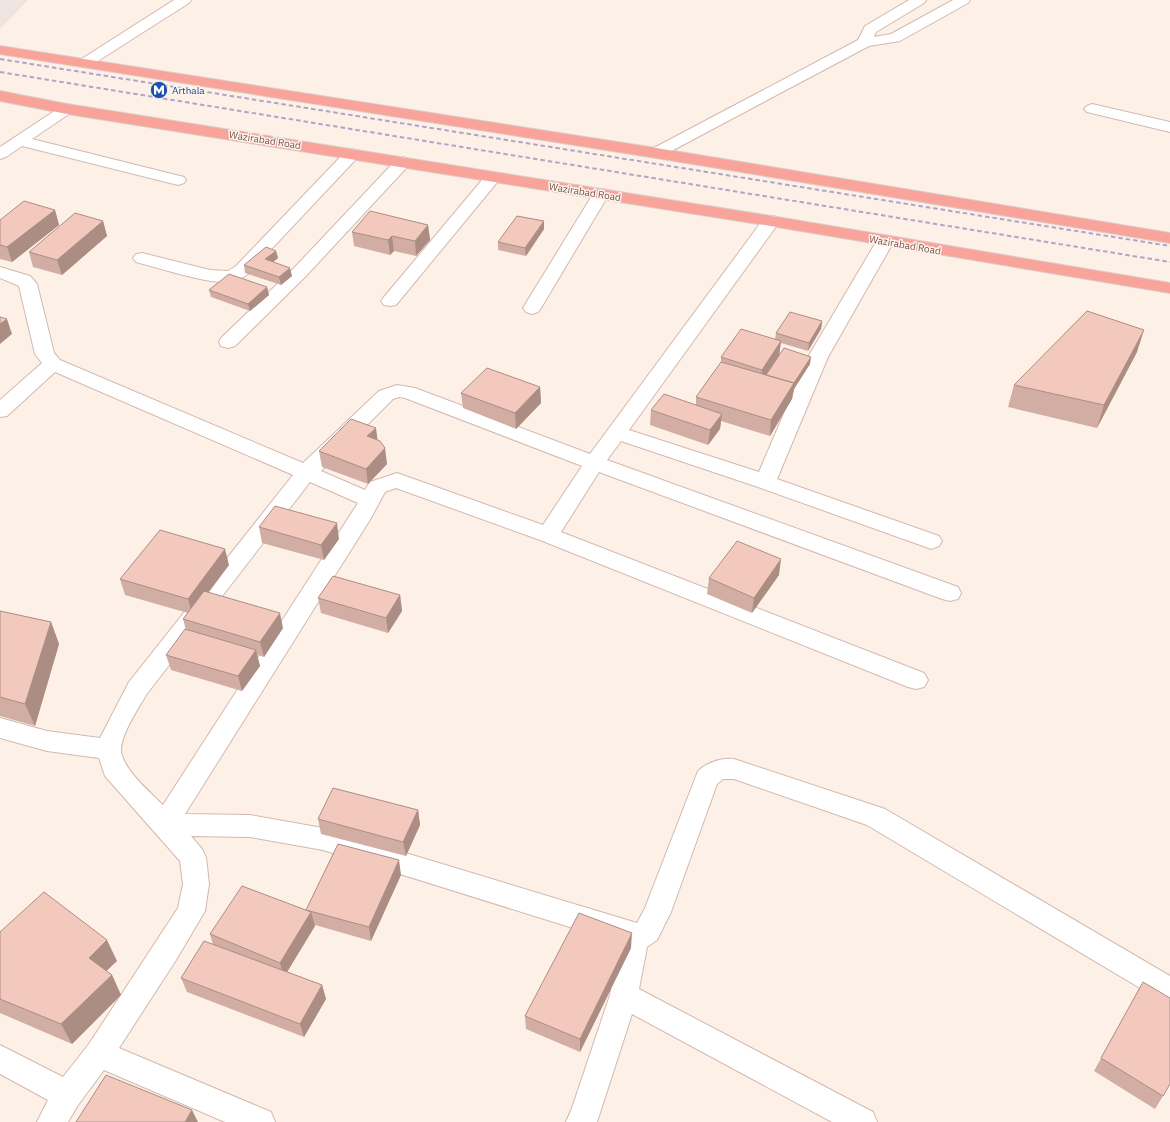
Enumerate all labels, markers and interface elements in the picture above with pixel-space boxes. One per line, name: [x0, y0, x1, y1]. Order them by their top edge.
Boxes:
metro station icon: Arthala: [149, 80, 169, 100]
place label: Arthala: [172, 84, 205, 97]
street label: Wazirabad Road: [228, 128, 302, 152]
street label: Wazirabad Road: [548, 180, 622, 204]
street label: Wazirabad Road: [868, 232, 942, 258]

